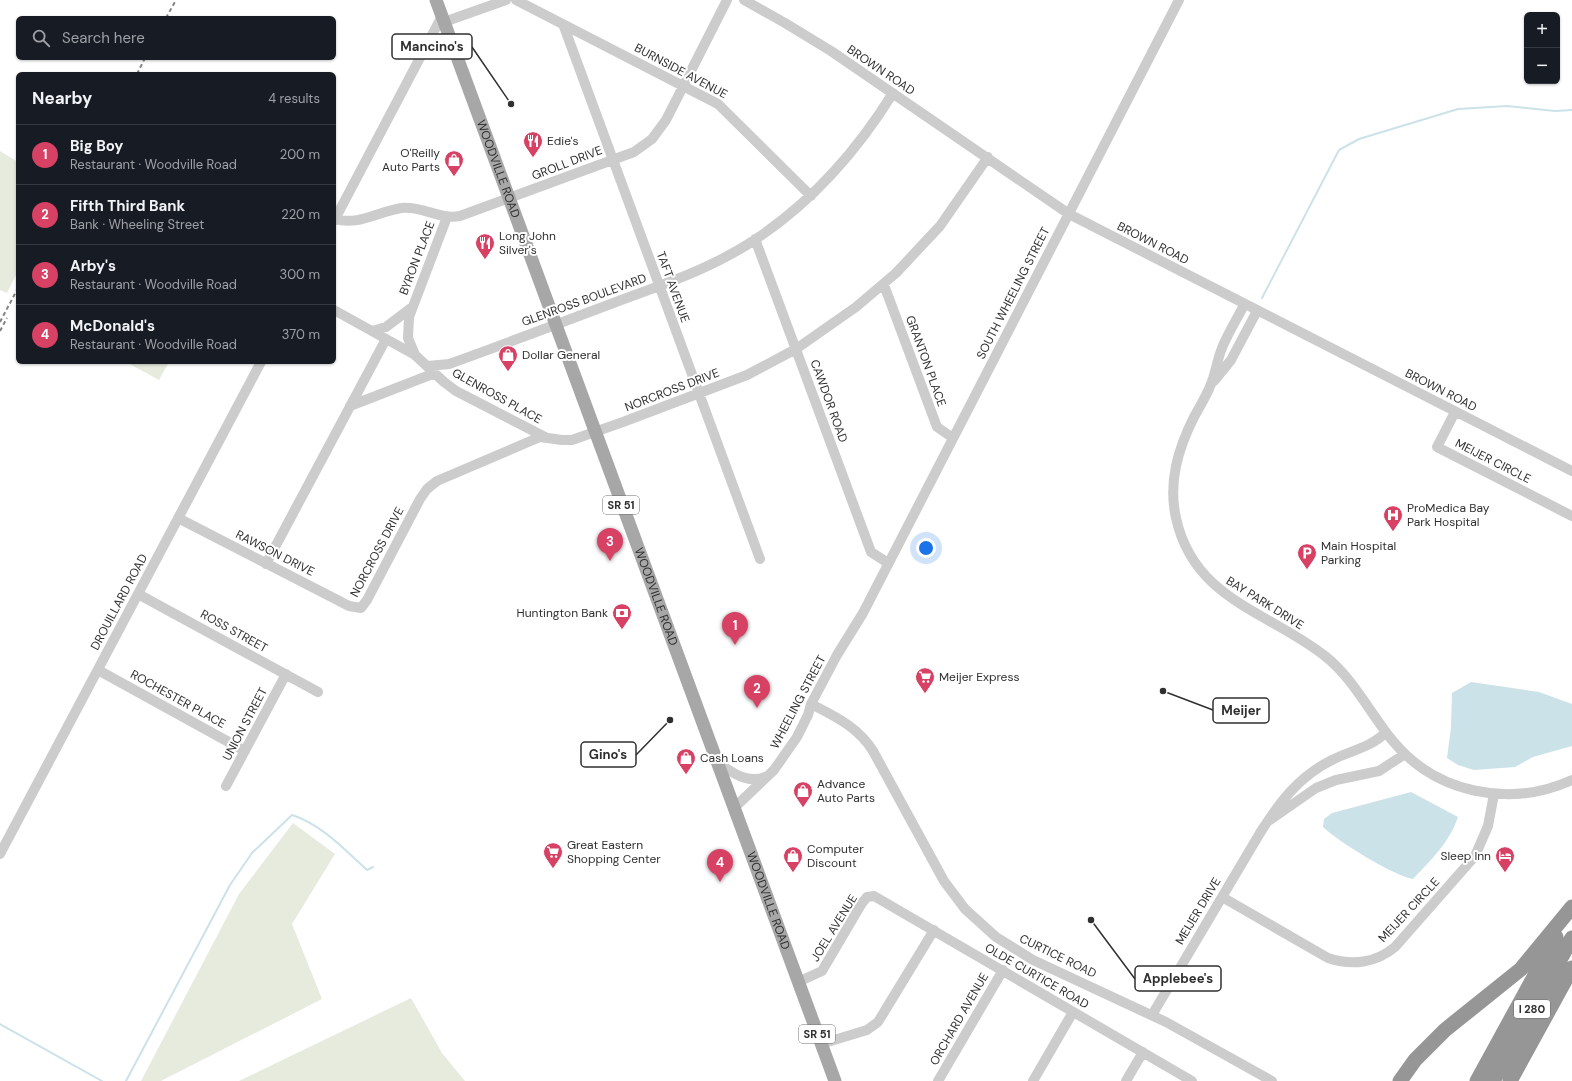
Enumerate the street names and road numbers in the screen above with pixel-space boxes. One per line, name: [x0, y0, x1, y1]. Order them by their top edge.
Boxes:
street label: BURNSIDE AVENUE: [632, 40, 730, 102]
street label: BROWN ROAD: [844, 41, 918, 99]
street label: WOODVILLE ROAD: [473, 118, 524, 220]
street label: GROLL DRIVE: [529, 142, 605, 184]
street label: BROWN ROAD: [1114, 218, 1192, 268]
street label: BYRON PLACE: [396, 219, 439, 297]
street label: SOUTH WHEELING STREET: [973, 224, 1053, 362]
street label: TAFT AVENUE: [653, 249, 693, 325]
street label: GLENROSS BOULEVARD: [519, 270, 649, 330]
street label: GRANTON PLACE: [902, 313, 950, 409]
street label: CAWDOR ROAD: [807, 357, 851, 445]
street label: GLENROSS PLACE: [449, 365, 545, 427]
street label: NORCROSS DRIVE: [623, 365, 722, 415]
street label: BROWN ROAD: [1402, 365, 1480, 415]
street label: MEIJER CIRCLE: [1452, 435, 1534, 487]
road number: SR 51: [603, 496, 639, 514]
street label: NORCROSS DRIVE: [346, 504, 408, 600]
street label: RAWSON DRIVE: [233, 526, 317, 580]
street label: WOODVILLE ROAD: [631, 545, 682, 648]
street label: DROUILLARD ROAD: [87, 551, 151, 653]
street label: BAY PARK DRIVE: [1223, 573, 1307, 633]
street label: ROSS STREET: [198, 606, 271, 656]
street label: WHEELING STREET: [767, 652, 830, 752]
street label: ROCHESTER PLACE: [127, 666, 229, 732]
street label: UNION STREET: [219, 684, 271, 763]
street label: WOODVILLE ROAD: [743, 849, 794, 952]
street label: MEIJER DRIVE: [1172, 874, 1224, 948]
street label: MEIJER CIRCLE: [1375, 874, 1443, 946]
street label: JOEL AVENUE: [807, 891, 861, 965]
street label: CURTICE ROAD: [1017, 930, 1099, 982]
street label: OLDE CURTICE ROAD: [982, 940, 1092, 1012]
street label: ORCHARD AVENUE: [926, 970, 992, 1068]
road number: I 280: [1514, 1000, 1550, 1018]
road number: SR 51: [799, 1025, 835, 1043]

